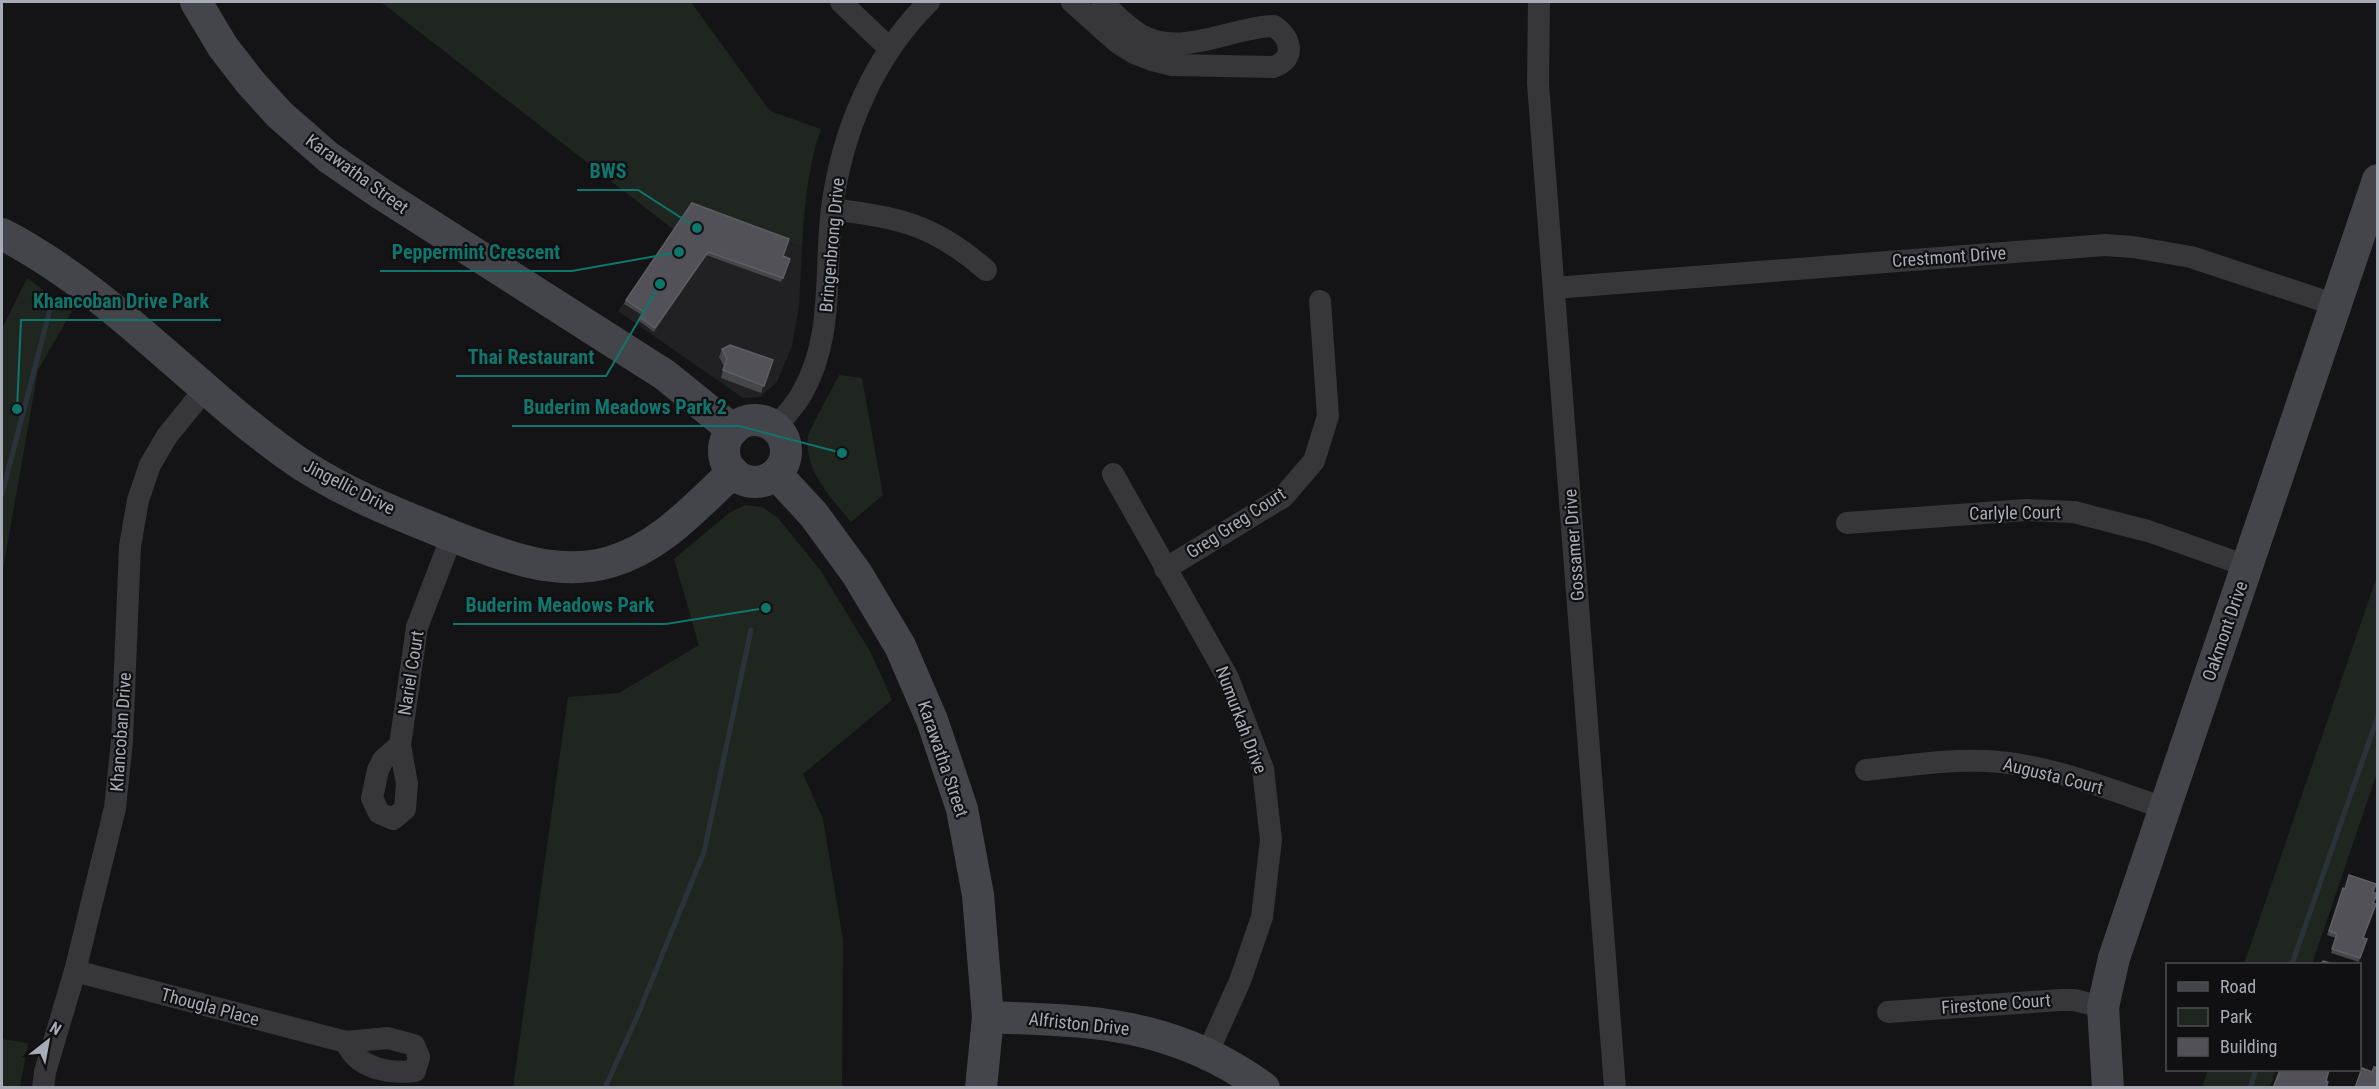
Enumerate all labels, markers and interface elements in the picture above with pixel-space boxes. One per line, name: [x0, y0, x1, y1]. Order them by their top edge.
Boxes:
street label: Karawatha Street: [302, 129, 413, 218]
callout: BWS: [577, 152, 638, 190]
text: BWS: [589, 159, 627, 183]
street label: Bringenbrong Drive: [815, 177, 848, 313]
callout: Peppermint Crescent: [380, 233, 572, 271]
text: Peppermint Crescent: [392, 240, 560, 264]
street label: Crestmont Drive: [1891, 242, 2007, 271]
callout: Khancoban Drive Park: [21, 282, 221, 320]
text: Khancoban Drive Park: [33, 289, 209, 313]
callout: Thai Restaurant: [456, 338, 606, 376]
text: Thai Restaurant: [468, 345, 594, 369]
callout: Buderim Meadows Park 2: [512, 388, 739, 426]
text: Buderim Meadows Park 2: [523, 395, 727, 419]
street label: Jingellic Drive: [300, 455, 398, 519]
street label: Greg Greg Court: [1182, 483, 1289, 562]
street label: Gossamer Drive: [1559, 488, 1588, 602]
street label: Carlyle Court: [1969, 501, 2061, 524]
street label: Oakmont Drive: [2198, 578, 2251, 684]
callout: Buderim Meadows Park: [453, 586, 666, 624]
text: Buderim Meadows Park: [466, 593, 655, 617]
street label: Nariel Court: [393, 629, 428, 717]
street label: Numurkah Drive: [1211, 663, 1272, 776]
street label: Khancoban Drive: [106, 672, 135, 792]
street label: Karawatha Street: [914, 698, 973, 820]
street label: Augusta Court: [2001, 753, 2105, 798]
legend: [2166, 963, 2361, 1071]
text: Road: [2220, 976, 2256, 997]
street label: Thougla Place: [159, 983, 262, 1030]
street label: Firestone Court: [1941, 989, 2051, 1018]
text: Park: [2220, 1006, 2252, 1027]
street label: Alfriston Drive: [1028, 1008, 1130, 1039]
north arrow: [18, 1011, 78, 1071]
text: N: [46, 1018, 65, 1039]
text: Building: [2220, 1036, 2277, 1057]

